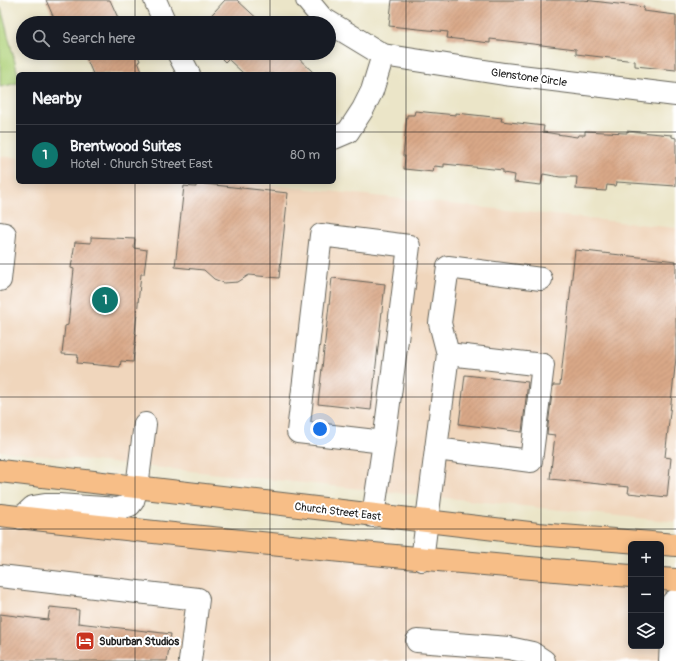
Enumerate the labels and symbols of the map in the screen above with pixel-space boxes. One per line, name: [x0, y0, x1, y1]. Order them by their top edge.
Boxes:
street label: Glenstone Circle: [490, 66, 568, 89]
pin: 1: [92, 285, 118, 315]
your location: [310, 419, 330, 439]
street label: Church Street East: [294, 500, 382, 523]
hotel icon: Suburban Studios: [74, 630, 96, 652]
place label: Suburban Studios: [99, 635, 179, 648]

